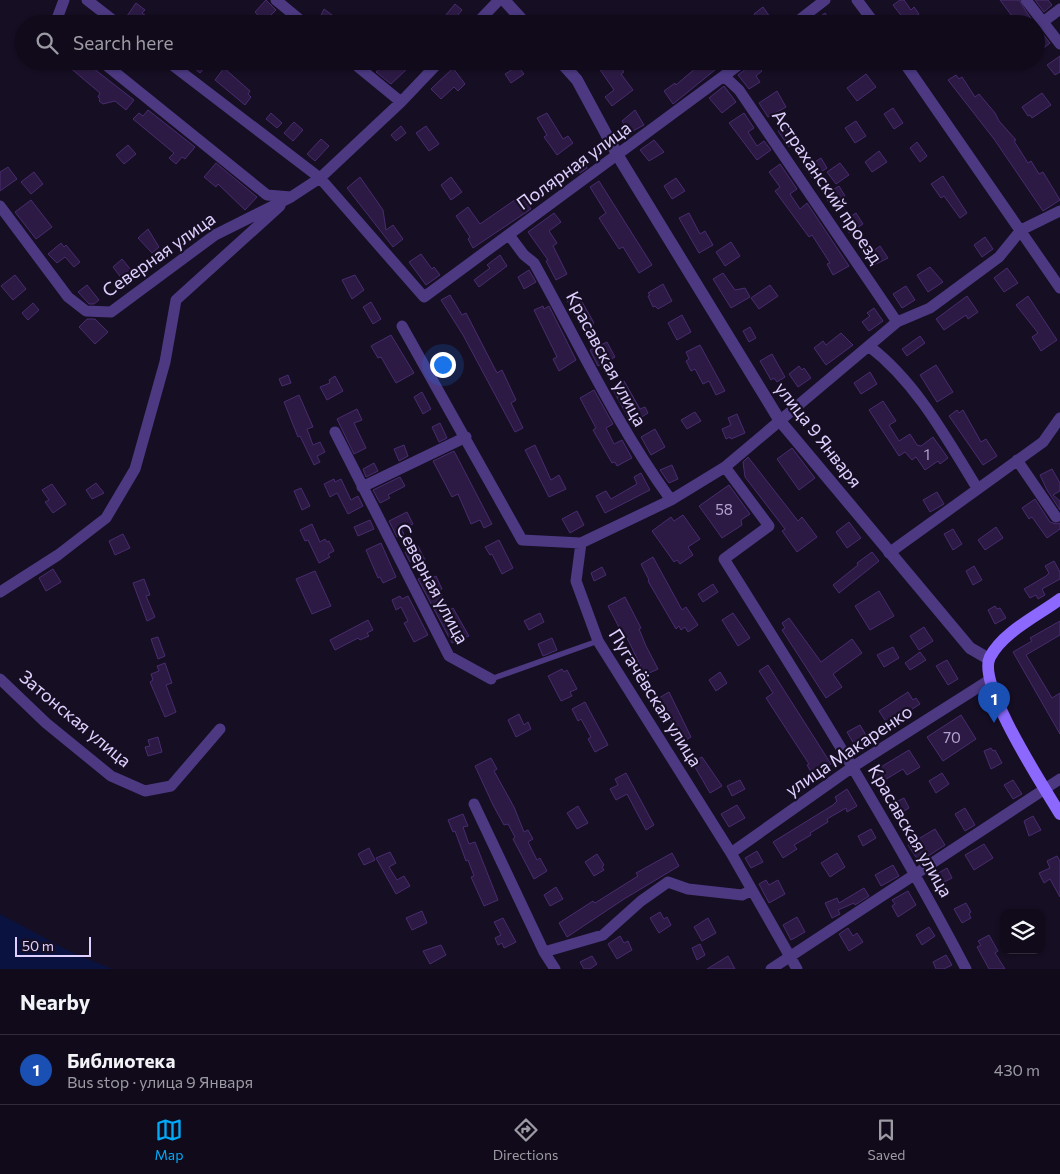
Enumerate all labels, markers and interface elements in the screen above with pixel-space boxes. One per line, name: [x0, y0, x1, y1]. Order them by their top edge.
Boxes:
search box: [15, 15, 1045, 70]
icon: search: [33, 29, 61, 57]
text: Search here: [73, 31, 173, 54]
street label: Астраханский проезд: [768, 105, 888, 268]
street label: Полярная улица: [512, 116, 635, 214]
street label: Северная улица: [98, 207, 219, 301]
street label: Красавская улица: [562, 287, 652, 430]
your location: [430, 352, 456, 378]
street label: улица 9 Января: [771, 377, 867, 492]
house number: 1: [924, 445, 930, 463]
house number: 58: [715, 500, 733, 518]
street label: Северная улица: [392, 520, 474, 647]
street label: Пугачёвская улица: [604, 624, 707, 771]
street label: Затонская улица: [15, 665, 136, 771]
pin: 1: [978, 682, 1010, 723]
street label: улица Макаренко: [781, 700, 916, 801]
house number: 70: [943, 728, 961, 746]
street label: Красавская улица: [864, 760, 958, 901]
map controls: [1000, 909, 1045, 954]
button: layers: [1000, 909, 1045, 954]
scale bar: [15, 934, 91, 957]
text: 50 m: [22, 937, 54, 954]
text: Nearby: [20, 989, 90, 1014]
text: Библиотека: [67, 1049, 175, 1072]
text: 1: [32, 1060, 40, 1079]
text: 430 m: [994, 1060, 1040, 1079]
text: Bus stop · улица 9 Января: [67, 1072, 253, 1091]
tab: Map: [155, 1116, 183, 1163]
tab: Directions: [493, 1116, 558, 1163]
tab: Saved: [868, 1116, 905, 1163]

